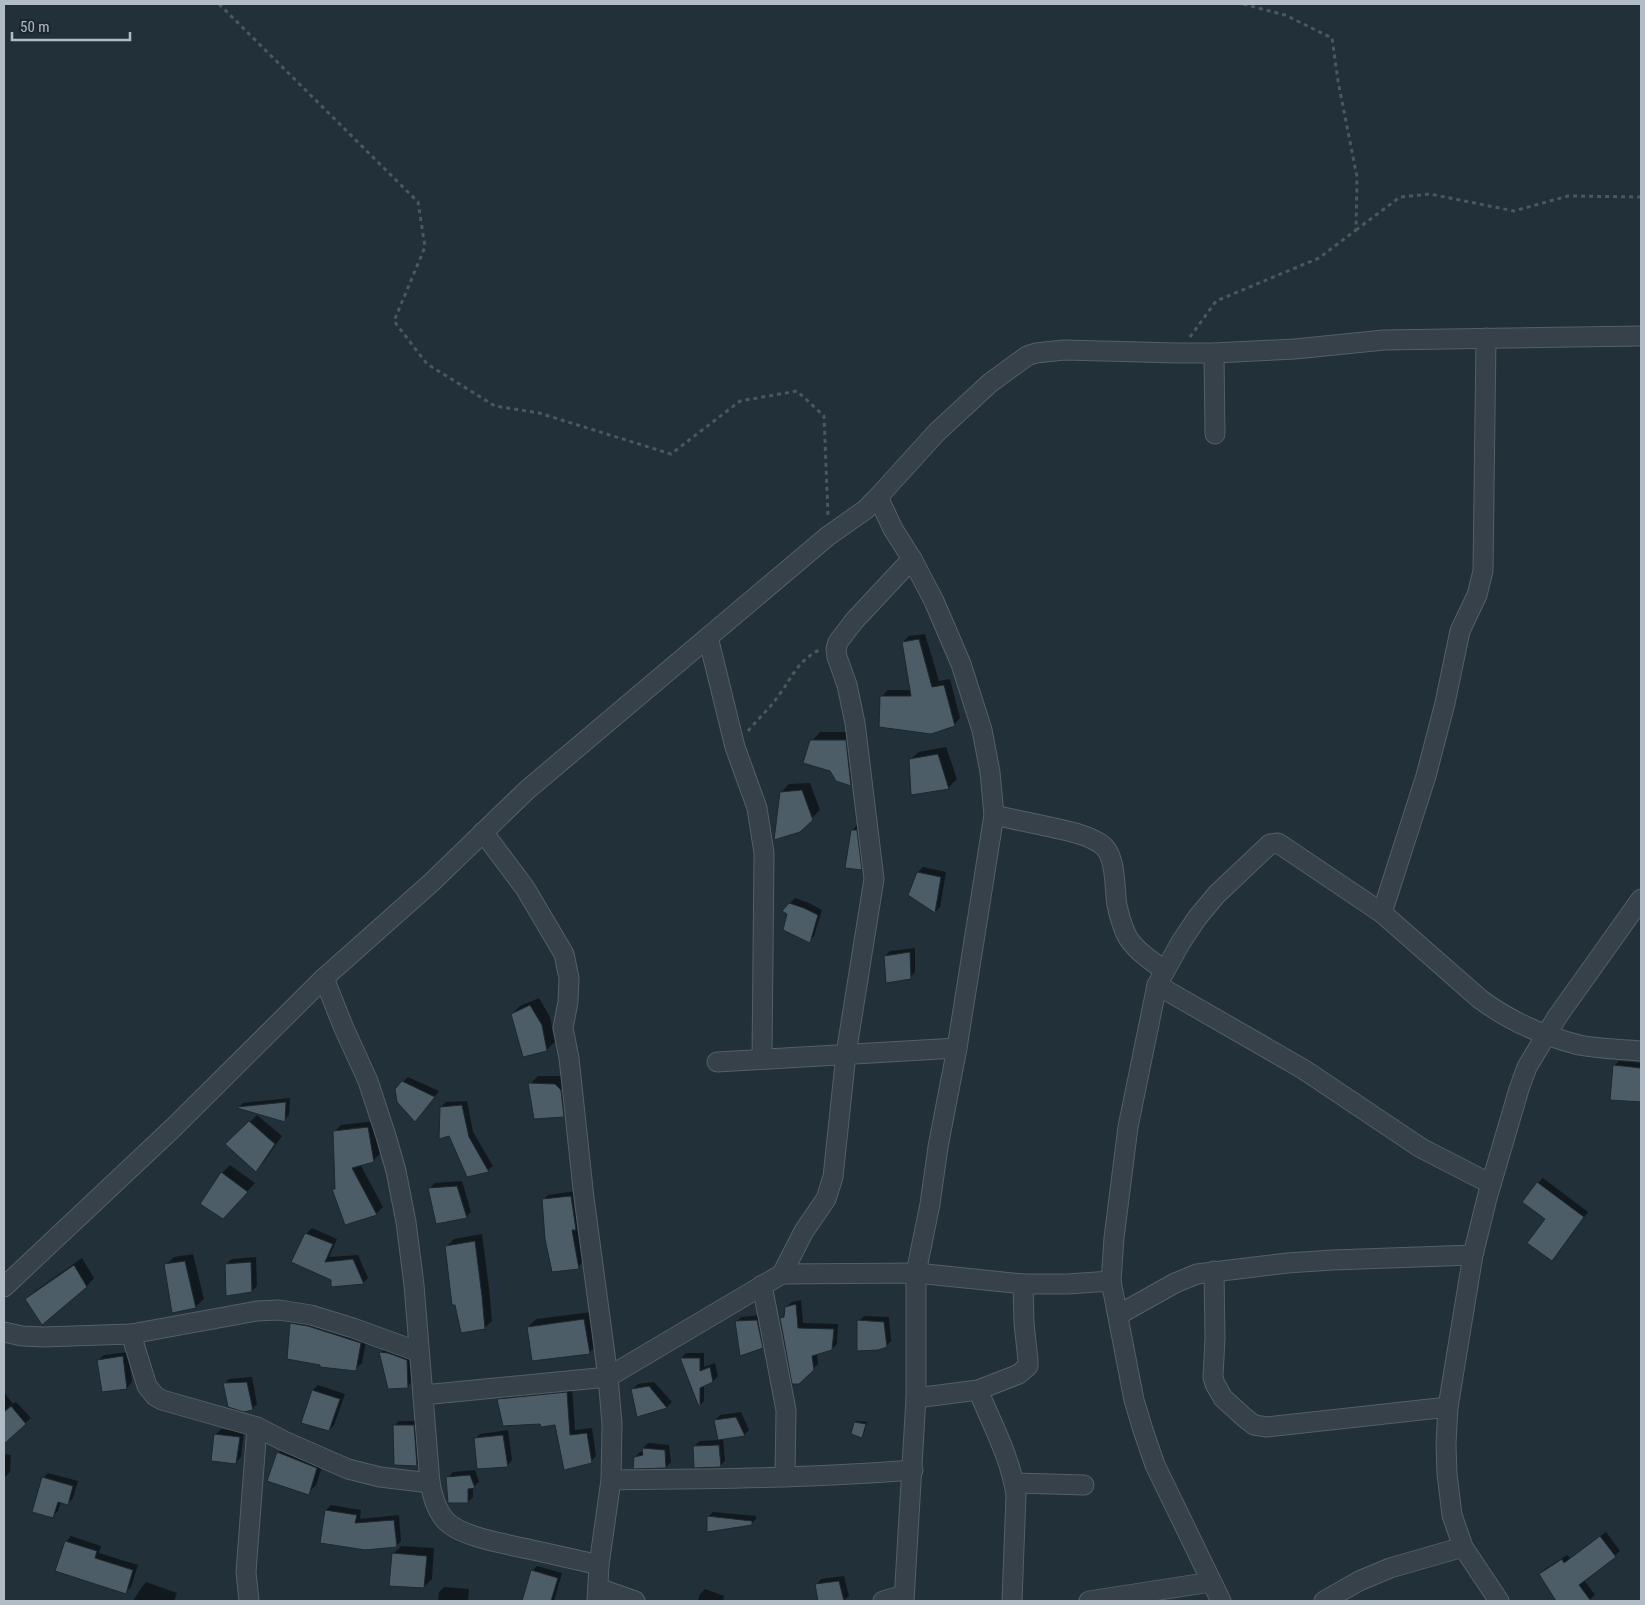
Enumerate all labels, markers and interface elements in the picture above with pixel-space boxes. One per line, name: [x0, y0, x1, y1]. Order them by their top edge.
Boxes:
scale bar: [12, 10, 130, 42]
text: 50 m: [20, 18, 50, 36]

